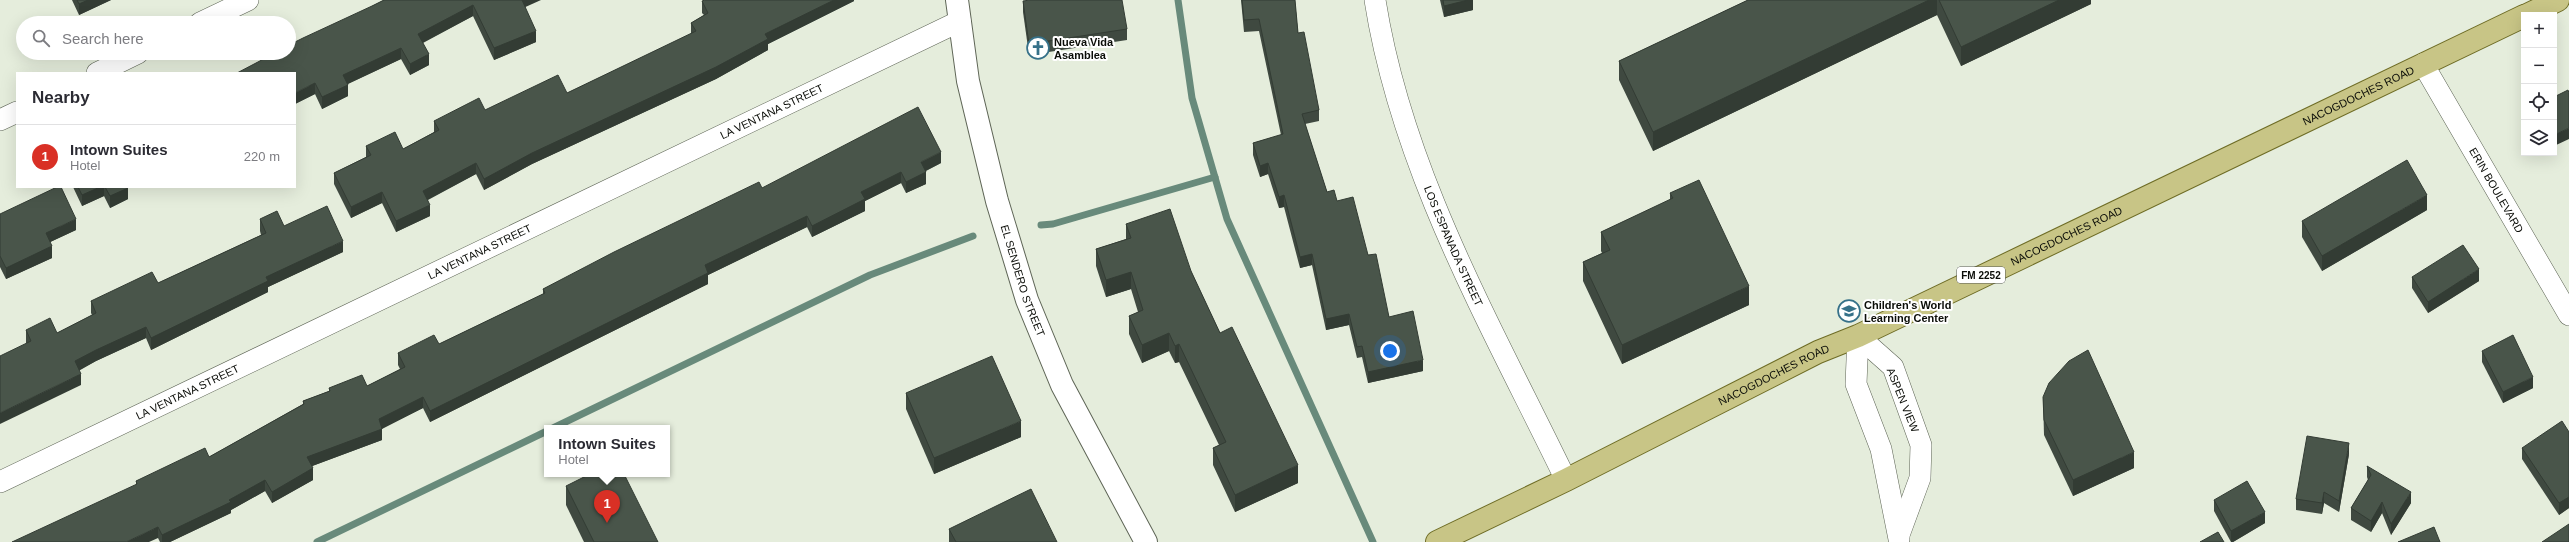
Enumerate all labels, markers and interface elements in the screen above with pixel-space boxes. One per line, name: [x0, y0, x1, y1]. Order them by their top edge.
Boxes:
map controls: [2521, 12, 2557, 156]
button: +: [2521, 12, 2557, 48]
search box: [16, 16, 296, 60]
icon: search: [30, 27, 52, 49]
text: Search here: [62, 30, 144, 47]
church icon: Nueva Vida Asamblea: [1025, 35, 1051, 61]
place label: Nueva Vida Asamblea: [1054, 36, 1114, 61]
button: −: [2521, 48, 2557, 84]
street label: NACOGDOCHES ROAD: [2301, 64, 2416, 127]
street label: LA VENTANA STREET: [718, 81, 825, 141]
button: locate: [2521, 84, 2557, 120]
text: Nearby: [32, 88, 90, 107]
button: layers: [2521, 120, 2557, 156]
text: Intown Suites: [70, 141, 168, 158]
street label: ERIN BOULEVARD: [2467, 145, 2526, 235]
text: 1: [41, 149, 49, 164]
text: 220 m: [244, 149, 280, 164]
text: Hotel: [70, 158, 100, 173]
street label: LOS ESPANADA STREET: [1422, 184, 1485, 308]
street label: NACOGDOCHES ROAD: [2009, 204, 2124, 268]
street label: LA VENTANA STREET: [426, 222, 533, 282]
street label: EL SENDERO STREET: [999, 223, 1047, 339]
road number: FM 2252: [1957, 267, 2005, 283]
school or university icon: Children's World Learning Center: [1836, 298, 1862, 324]
place label: Children's World Learning Center: [1864, 299, 1951, 324]
your location: [1380, 341, 1400, 361]
street label: NACOGDOCHES ROAD: [1716, 342, 1831, 408]
street label: LA VENTANA STREET: [134, 362, 241, 422]
street label: ASPEN VIEW: [1885, 366, 1922, 435]
popup: [544, 425, 670, 477]
text: Intown Suites: [558, 435, 656, 452]
text: Hotel: [558, 452, 589, 467]
pin: 1: [594, 490, 620, 523]

